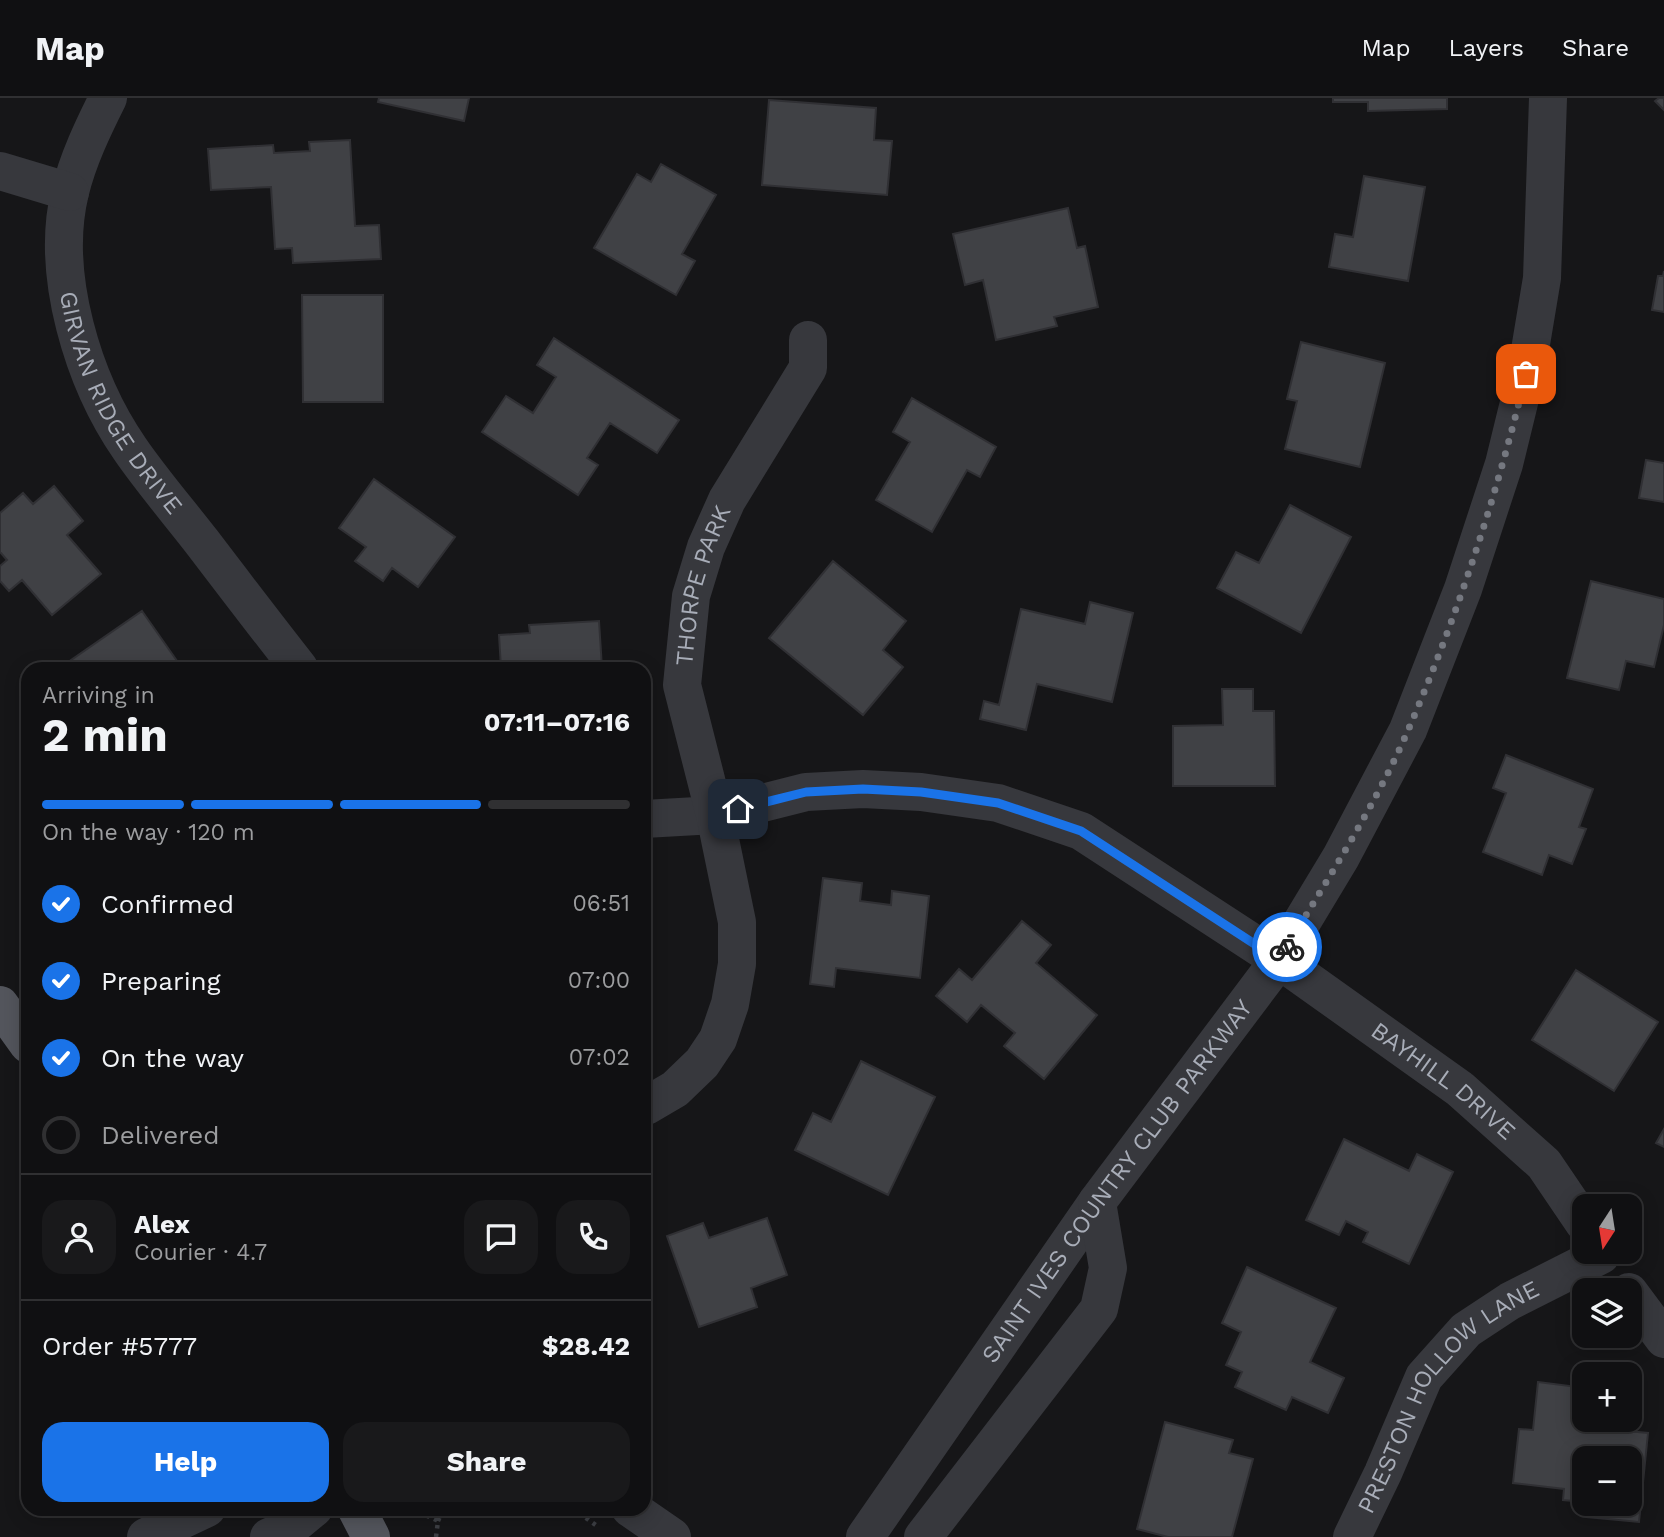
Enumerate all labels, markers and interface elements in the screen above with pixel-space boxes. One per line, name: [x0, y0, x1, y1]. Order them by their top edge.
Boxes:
text: Map: [35, 29, 105, 68]
text: Map: [1362, 34, 1410, 62]
text: Layers: [1448, 34, 1524, 62]
text: Share: [1562, 34, 1629, 62]
street label: GIRVAN RIDGE DRIVE: [54, 289, 188, 520]
pin: [1496, 344, 1556, 404]
icon: bag: [1507, 355, 1545, 393]
street label: THORPE PARK: [670, 501, 737, 667]
text: Arriving in: [42, 682, 155, 709]
text: 07:11–07:16: [484, 707, 630, 737]
text: 2 min: [42, 708, 168, 762]
pin: [708, 779, 768, 839]
icon: home: [719, 790, 757, 828]
text: On the way · 120 m: [42, 819, 255, 846]
icon: check: [42, 885, 80, 923]
text: Confirmed: [101, 889, 234, 919]
text: 06:51: [573, 890, 630, 917]
courier: [1252, 912, 1322, 982]
icon: bike: [1268, 928, 1306, 966]
icon: check: [42, 962, 80, 1000]
text: Preparing: [101, 966, 221, 996]
text: 07:00: [568, 967, 630, 994]
street label: SAINT IVES COUNTRY CLUB PARKWAY: [976, 994, 1258, 1368]
street label: BAYHILL DRIVE: [1366, 1016, 1521, 1146]
icon: check: [42, 1039, 80, 1077]
text: On the way: [101, 1043, 244, 1073]
text: 07:02: [569, 1044, 630, 1071]
text: Delivered: [101, 1120, 220, 1150]
north arrow: [1572, 1194, 1642, 1264]
map controls: [1572, 1194, 1642, 1516]
button: person: [42, 1200, 116, 1274]
button: chat: [464, 1200, 538, 1274]
button: phone: [556, 1200, 630, 1274]
text: Alex: [134, 1209, 190, 1239]
text: Courier · 4.7: [134, 1239, 267, 1266]
street label: PRESTON HOLLOW LANE: [1352, 1275, 1544, 1518]
button: layers: [1572, 1278, 1642, 1348]
text: Order #5777: [42, 1331, 197, 1361]
text: $28.42: [542, 1331, 630, 1361]
button: +: [1572, 1362, 1642, 1432]
button: Help: [42, 1422, 329, 1502]
button: Share: [343, 1422, 630, 1502]
button: −: [1572, 1446, 1642, 1516]

